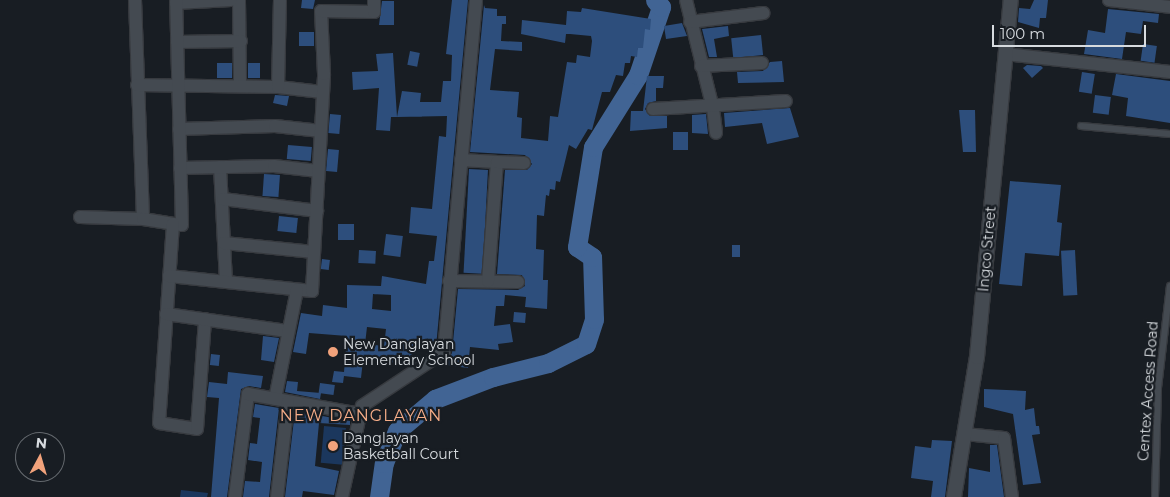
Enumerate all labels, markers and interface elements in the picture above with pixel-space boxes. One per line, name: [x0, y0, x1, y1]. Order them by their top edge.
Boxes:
scale bar: [995, 15, 1149, 47]
text: 100 m: [1000, 24, 1045, 43]
street label: Ingco Street: [975, 206, 999, 292]
street label: Centex Access Road: [1135, 320, 1161, 462]
place label: New Danglayan Elementary School: [343, 336, 475, 368]
marker: New Danglayan Elementary School: [327, 346, 339, 358]
district label: NEW DANGLAYAN: [278, 406, 444, 426]
place label: Danglayan Basketball Court: [343, 430, 459, 462]
north arrow: [15, 432, 65, 482]
text: N: [35, 434, 48, 453]
marker: Danglayan Basketball Court: [327, 440, 339, 452]

